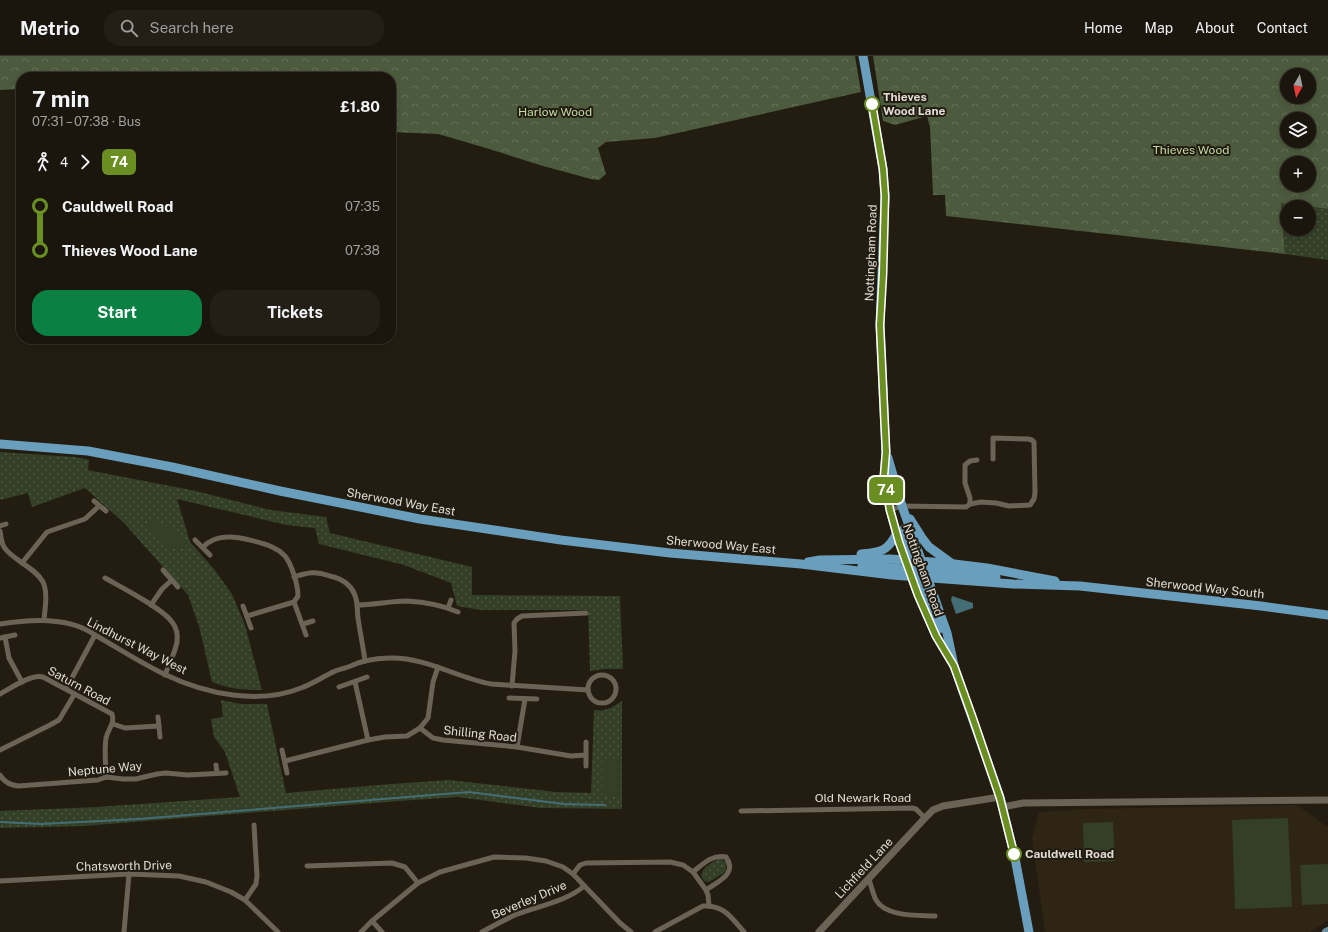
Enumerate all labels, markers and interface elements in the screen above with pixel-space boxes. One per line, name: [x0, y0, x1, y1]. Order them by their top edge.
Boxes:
search box: [104, 10, 384, 46]
text: Metrio: [20, 17, 80, 39]
icon: search: [118, 17, 140, 39]
text: Search here: [150, 19, 234, 36]
text: Home: [1084, 20, 1123, 36]
text: Map: [1145, 20, 1173, 36]
text: About: [1195, 20, 1235, 36]
text: Contact: [1257, 20, 1308, 36]
north arrow: [1280, 68, 1316, 104]
map controls: [1280, 68, 1316, 236]
text: 7 min: [32, 86, 89, 112]
place label: Thieves Wood Lane: [883, 90, 946, 118]
marker: Thieves Wood Lane: [864, 96, 880, 112]
text: £1.80: [340, 98, 380, 115]
park label: Harlow Wood: [518, 105, 592, 119]
button: layers: [1280, 112, 1316, 148]
text: 07:31 – 07:38 · Bus: [32, 114, 141, 129]
park label: Thieves Wood: [1153, 143, 1229, 157]
icon: walk: [32, 151, 54, 173]
icon: forward: [74, 151, 96, 173]
text: 74: [110, 154, 128, 170]
text: 4: [60, 155, 68, 170]
button: +: [1280, 156, 1316, 192]
text: Cauldwell Road: [62, 198, 173, 215]
text: 07:35: [345, 199, 380, 214]
button: −: [1280, 200, 1316, 236]
street label: Nottingham Road: [862, 204, 880, 302]
text: Thieves Wood Lane: [62, 242, 198, 259]
text: 07:38: [345, 243, 380, 258]
button: Start: [32, 290, 202, 336]
button: Tickets: [210, 290, 380, 336]
line badge: 74: [868, 477, 904, 503]
text: 74: [877, 482, 895, 498]
street label: Sherwood Way East: [345, 486, 457, 519]
street label: Nottingham Road: [900, 522, 946, 618]
street label: Sherwood Way East: [665, 533, 777, 557]
street label: Sherwood Way South: [1145, 575, 1265, 601]
street label: Lindhurst Way West: [85, 615, 190, 677]
street label: Saturn Road: [45, 664, 113, 708]
street label: Shilling Road: [443, 723, 517, 745]
street label: Neptune Way: [67, 759, 143, 779]
street label: Old Newark Road: [815, 791, 911, 805]
street label: Lichfield Lane: [832, 835, 896, 901]
marker: Cauldwell Road: [1006, 846, 1022, 862]
place label: Cauldwell Road: [1025, 847, 1114, 861]
street label: Chatsworth Drive: [76, 858, 172, 874]
street label: Beverley Drive: [489, 878, 569, 922]

